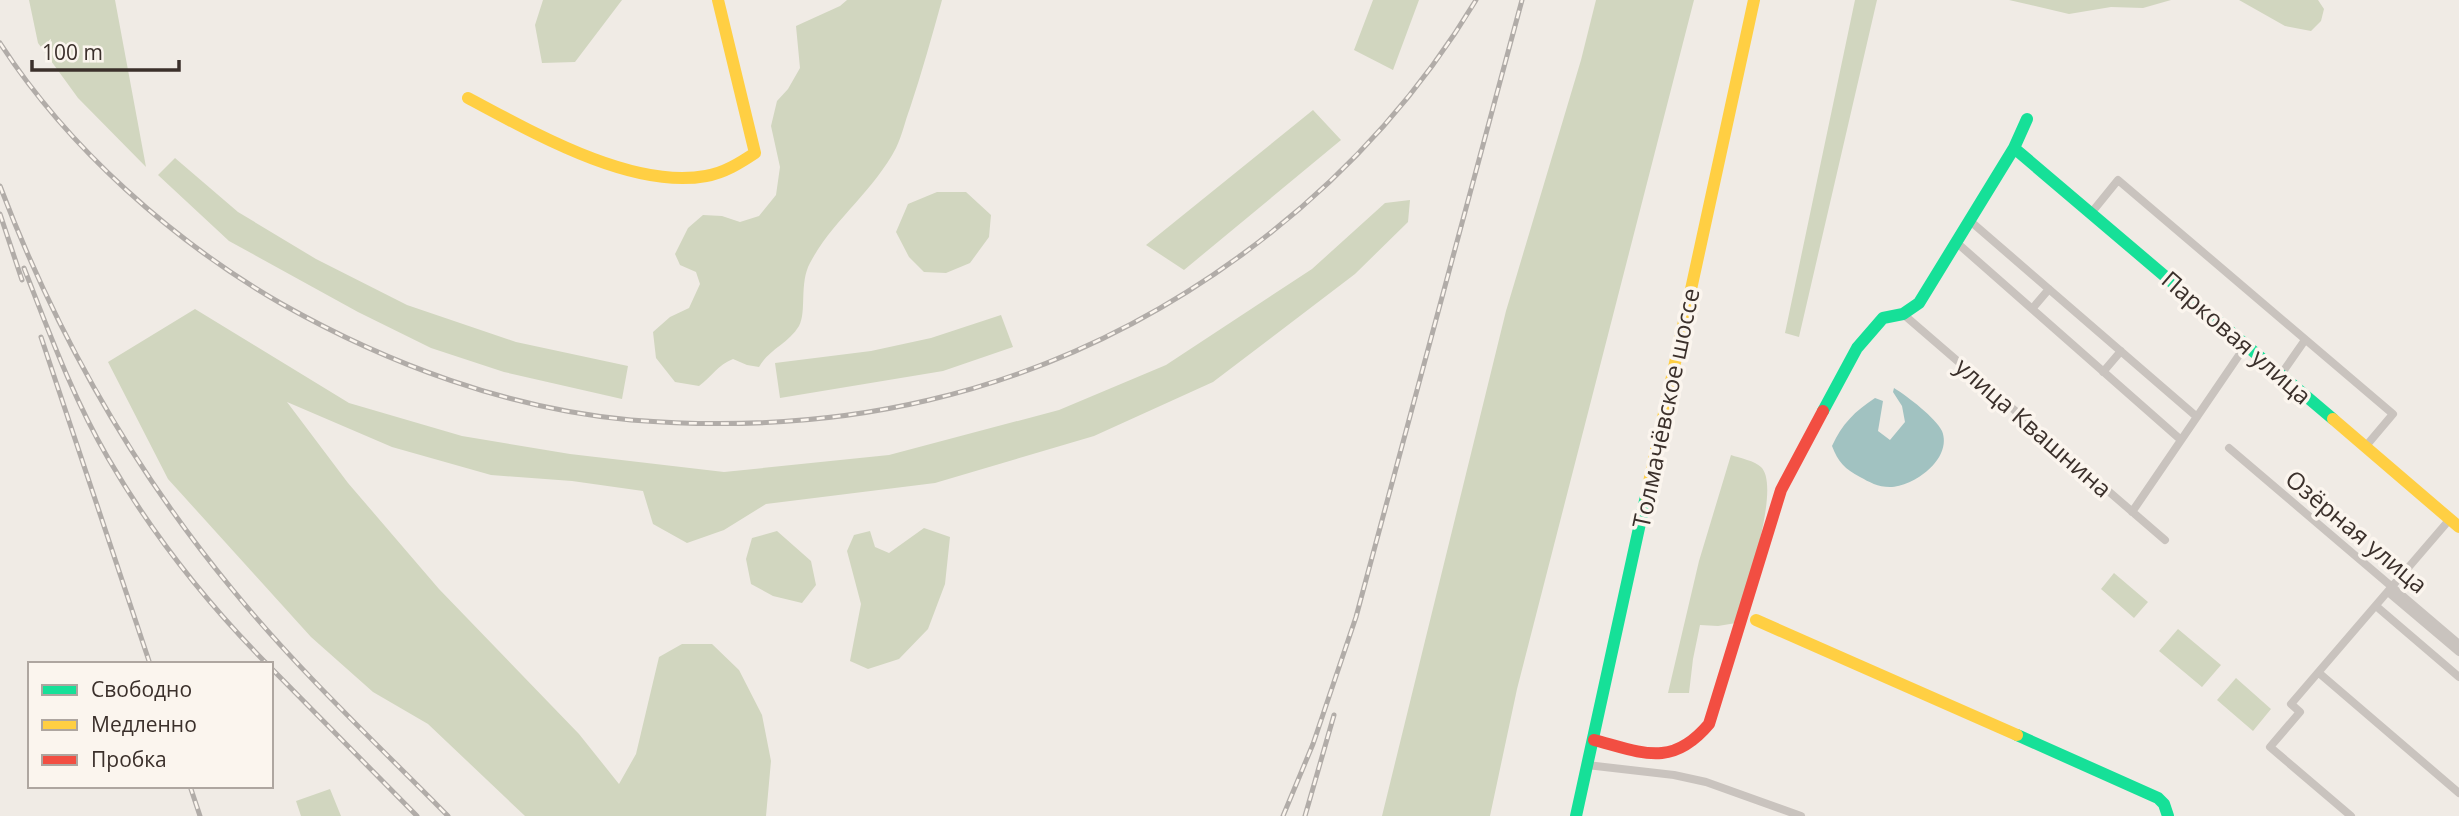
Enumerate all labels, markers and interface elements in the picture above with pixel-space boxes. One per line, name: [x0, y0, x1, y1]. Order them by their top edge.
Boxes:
scale bar: [32, 28, 178, 72]
text: 100 m: [42, 38, 103, 66]
street label: Парковая улица: [2155, 263, 2319, 411]
street label: Толмачёвское шоссе: [1623, 285, 1707, 531]
street label: улица Квашнина: [1949, 350, 2119, 504]
street label: Озёрная улица: [2279, 462, 2435, 600]
legend: [28, 662, 273, 788]
text: Свободно: [91, 675, 192, 703]
text: Медленно: [91, 710, 197, 738]
text: Пробка: [91, 745, 167, 773]

